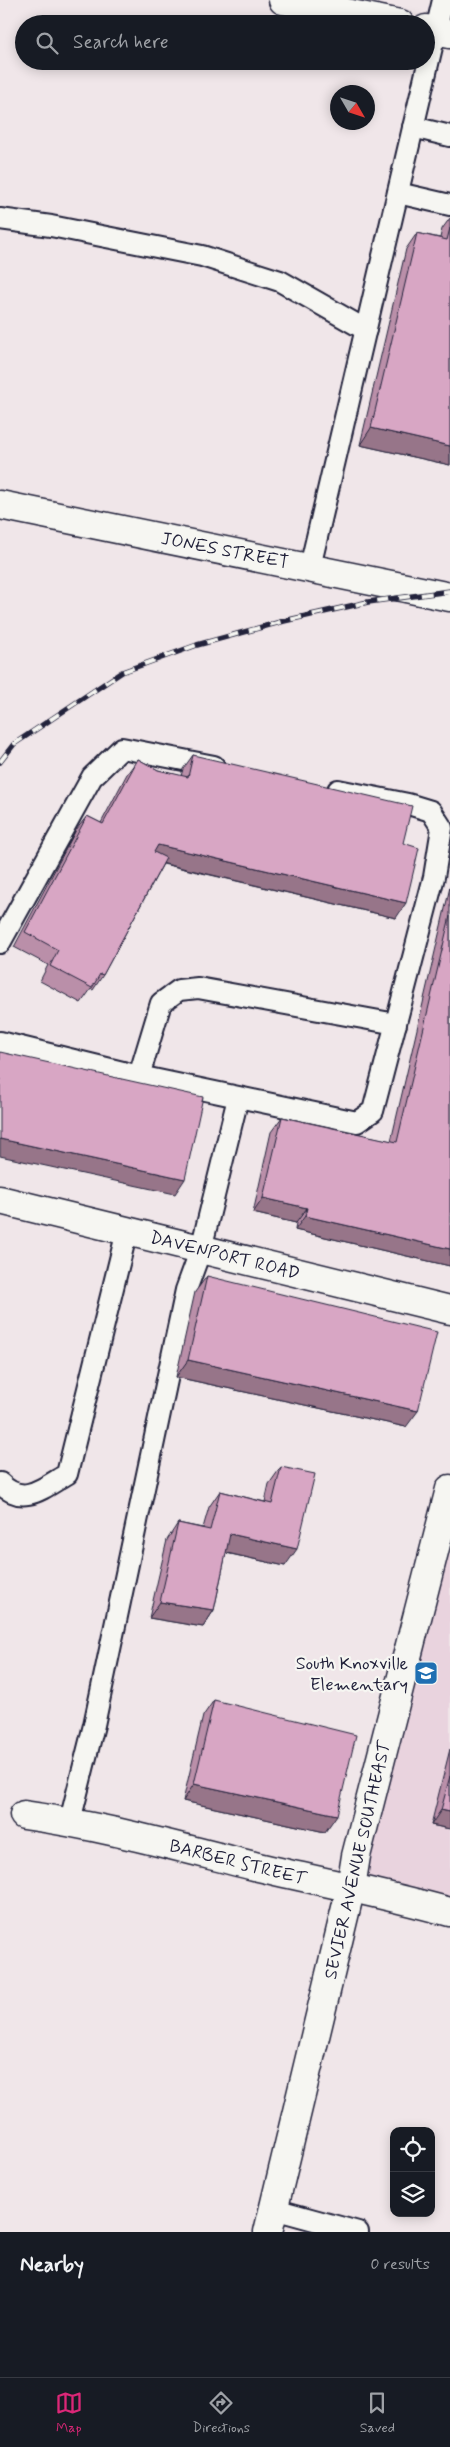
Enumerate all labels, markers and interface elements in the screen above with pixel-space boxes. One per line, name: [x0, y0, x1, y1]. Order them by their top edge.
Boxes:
search box: [15, 15, 435, 70]
icon: search: [33, 29, 61, 57]
text: Search here: [73, 30, 169, 55]
north arrow: [330, 85, 375, 130]
street label: JONES STREET: [159, 527, 291, 575]
street label: DAVENPORT ROAD: [147, 1226, 302, 1286]
place label: South Knoxville Elementary: [296, 1652, 408, 1697]
school or university icon: South Knoxville Elementary: [413, 1660, 439, 1686]
street label: SEVIER AVENUE SOUTHEAST: [319, 1738, 397, 1982]
street label: BARBER STREET: [167, 1834, 310, 1892]
map controls: [390, 2127, 435, 2217]
button: locate: [390, 2127, 435, 2172]
button: layers: [390, 2172, 435, 2217]
text: Nearby: [20, 2251, 84, 2279]
text: 0 results: [370, 2254, 430, 2275]
tab: Map: [55, 2389, 83, 2437]
tab: Directions: [193, 2389, 250, 2437]
tab: Saved: [360, 2389, 395, 2437]

